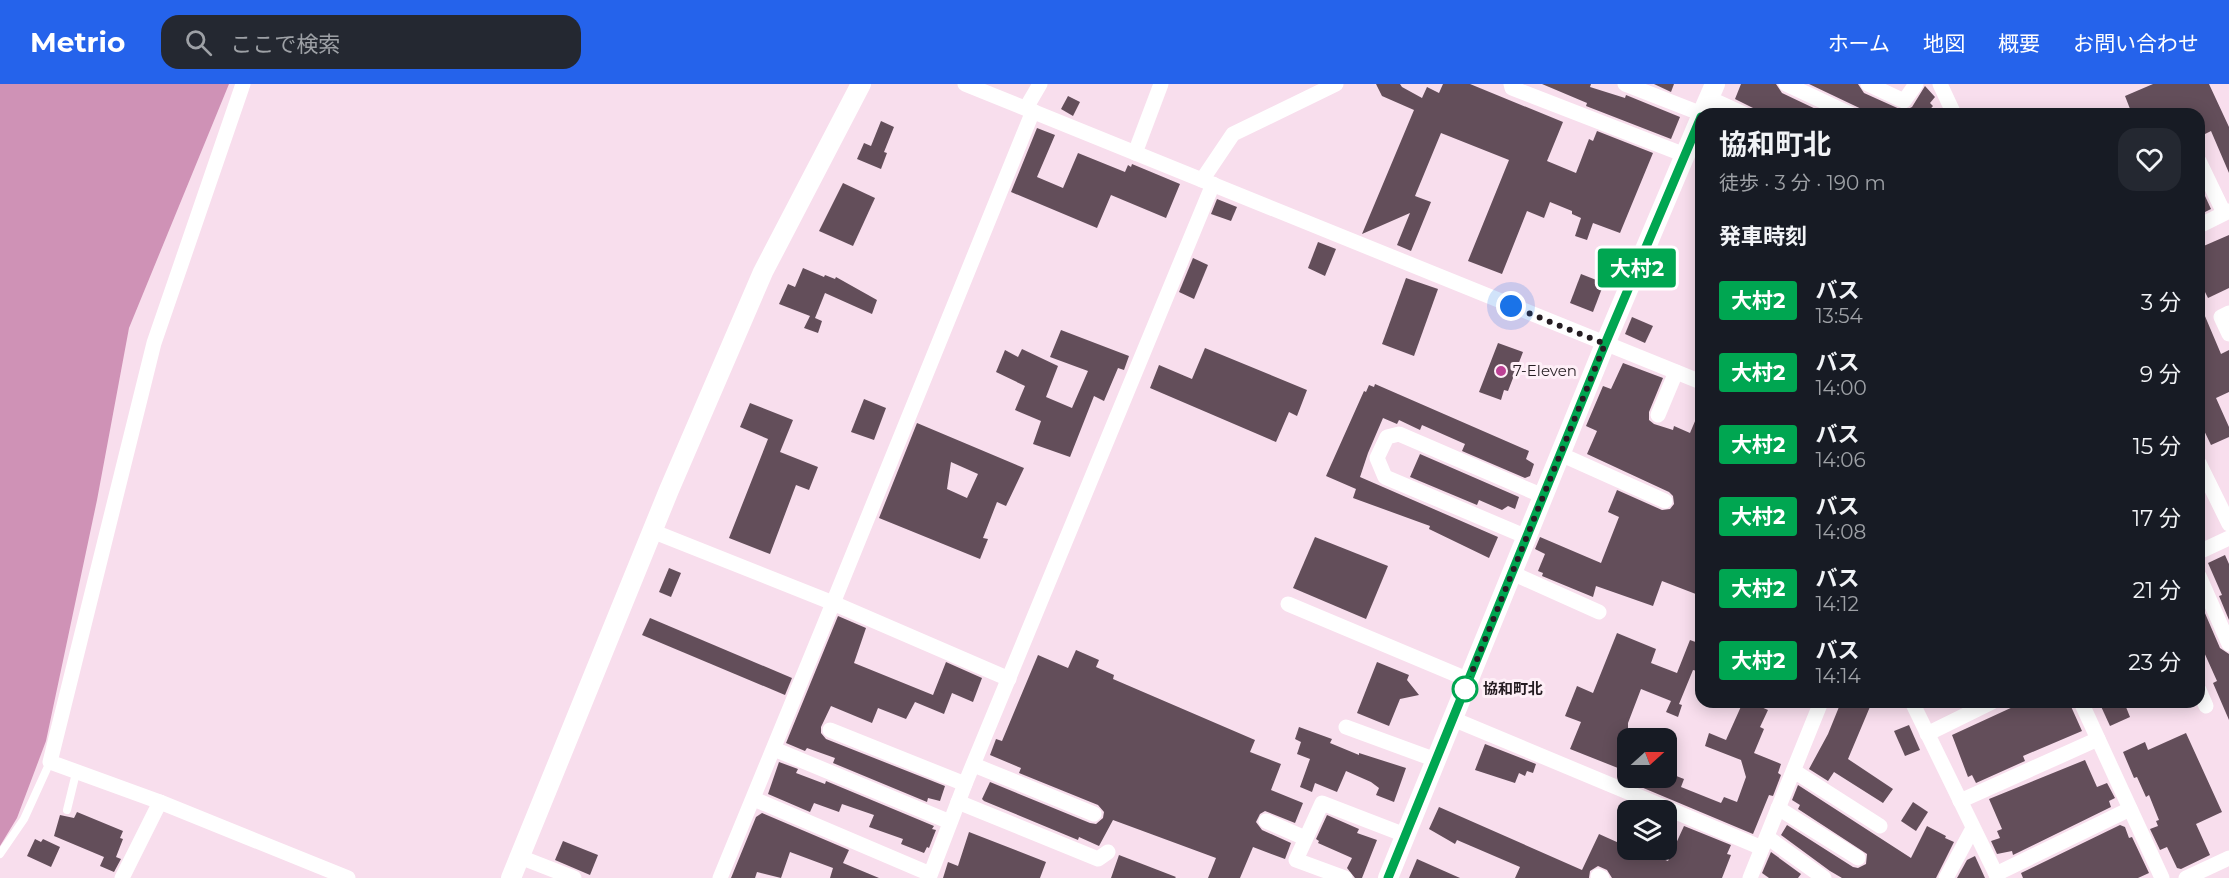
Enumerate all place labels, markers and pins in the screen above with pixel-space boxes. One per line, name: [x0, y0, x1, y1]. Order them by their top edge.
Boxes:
place label: 7-Eleven: [1513, 361, 1577, 380]
marker: 7-Eleven: [1494, 364, 1508, 378]
marker: 協和町北: [1452, 676, 1478, 702]
place label: 協和町北: [1483, 679, 1543, 698]

